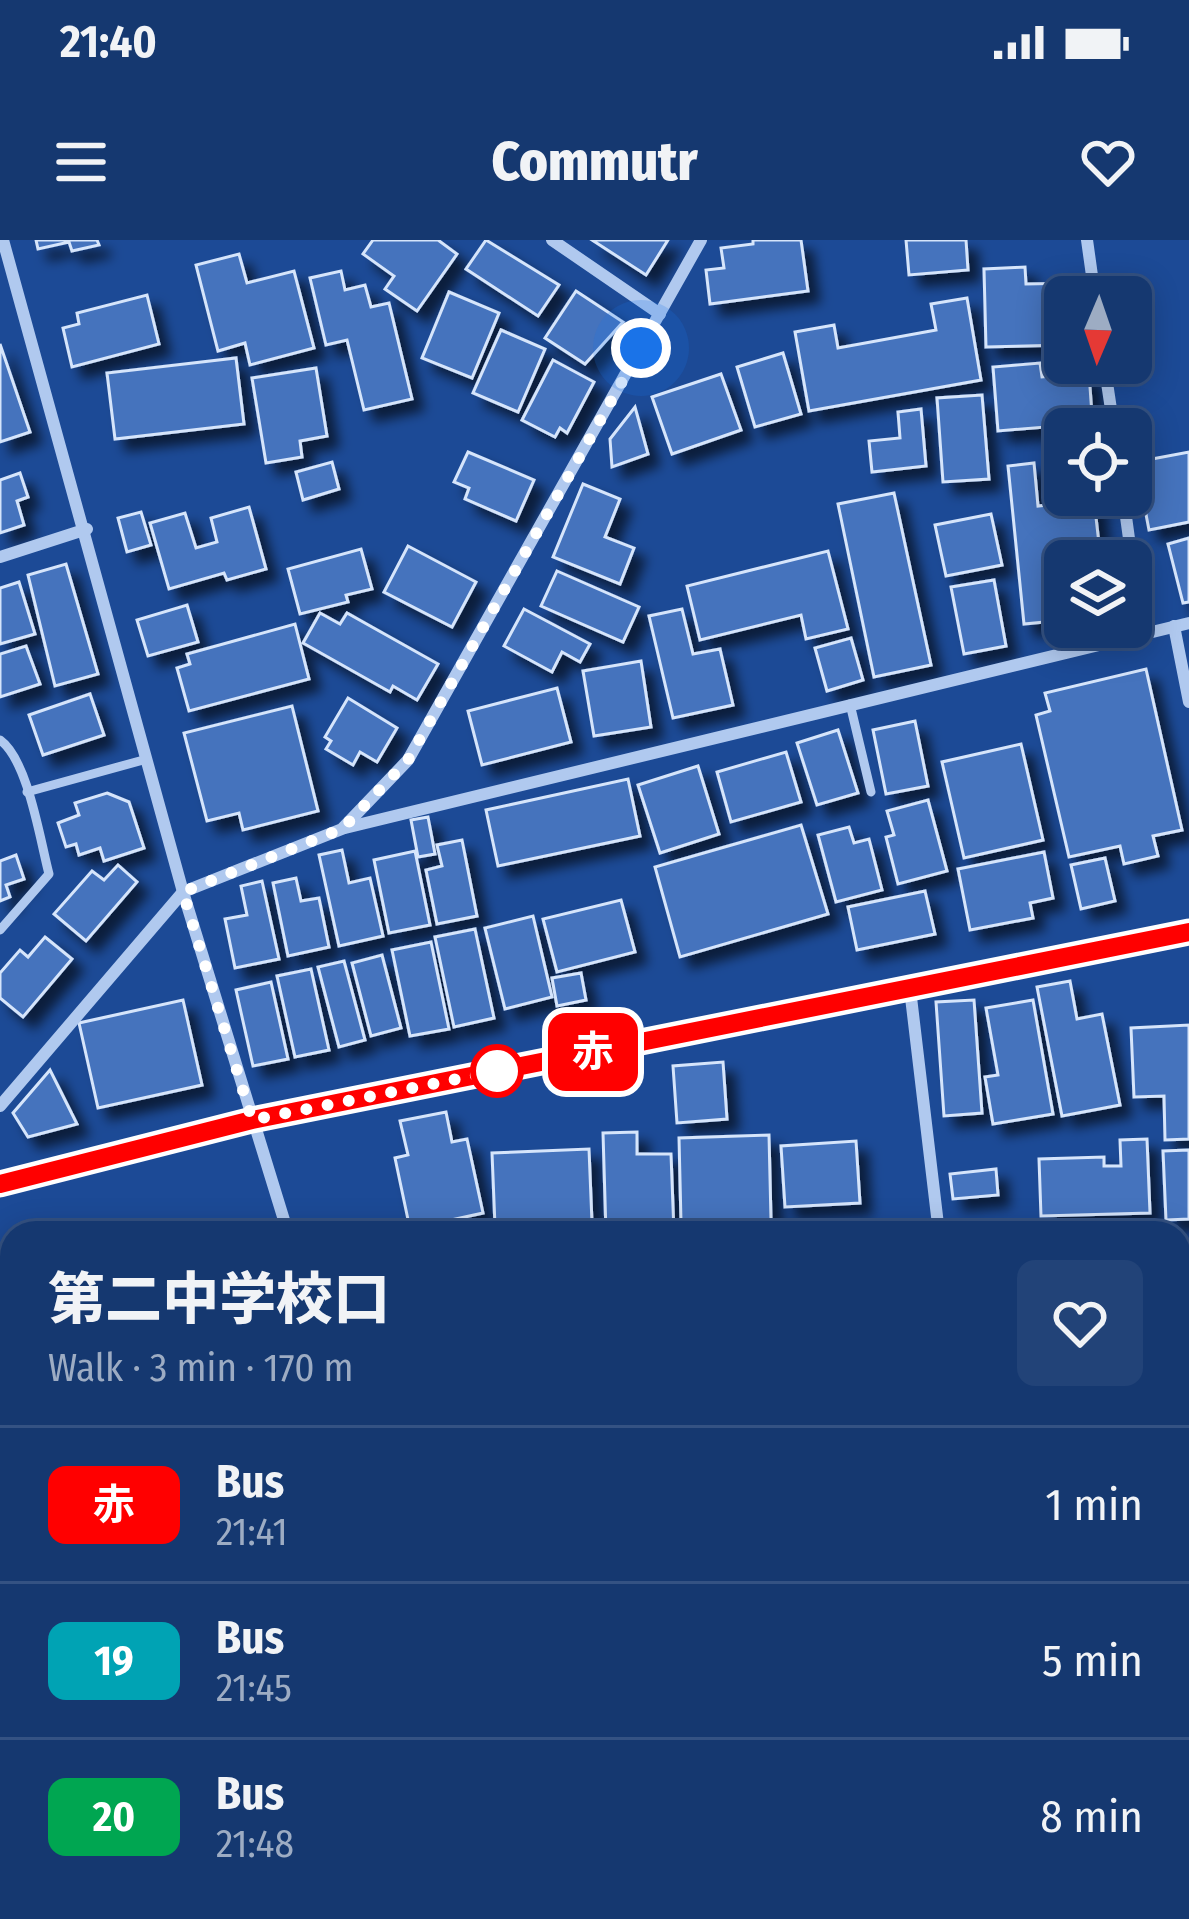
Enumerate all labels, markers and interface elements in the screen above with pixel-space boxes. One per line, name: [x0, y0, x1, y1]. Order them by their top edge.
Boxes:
text: 21:40: [60, 15, 157, 69]
icon: menu: [48, 129, 114, 195]
icon: heart: [1075, 129, 1141, 195]
text: Commutr: [492, 130, 697, 194]
north arrow: [1044, 276, 1152, 384]
map controls: [1044, 276, 1152, 648]
your location: [611, 318, 671, 378]
button: locate: [1044, 408, 1152, 516]
button: layers: [1044, 540, 1152, 648]
line badge: 赤: [554, 1013, 632, 1091]
text: 赤: [572, 1027, 614, 1077]
unlabelled marker: [472, 1046, 522, 1096]
button: heart: [1017, 1260, 1143, 1386]
text: 第二中学校口: [48, 1266, 390, 1334]
text: Walk · 3 min · 170 m: [48, 1345, 354, 1391]
text: Bus: [216, 1455, 284, 1509]
text: 1 min: [1045, 1478, 1143, 1532]
text: 赤: [93, 1480, 135, 1530]
text: 21:41: [216, 1509, 288, 1555]
text: Bus: [216, 1611, 284, 1665]
text: 5 min: [1042, 1634, 1143, 1688]
text: 19: [94, 1636, 134, 1686]
text: 21:45: [216, 1665, 292, 1711]
text: Bus: [216, 1767, 284, 1821]
text: 8 min: [1040, 1790, 1143, 1844]
text: 20: [93, 1792, 135, 1842]
text: 21:48: [216, 1821, 294, 1867]

